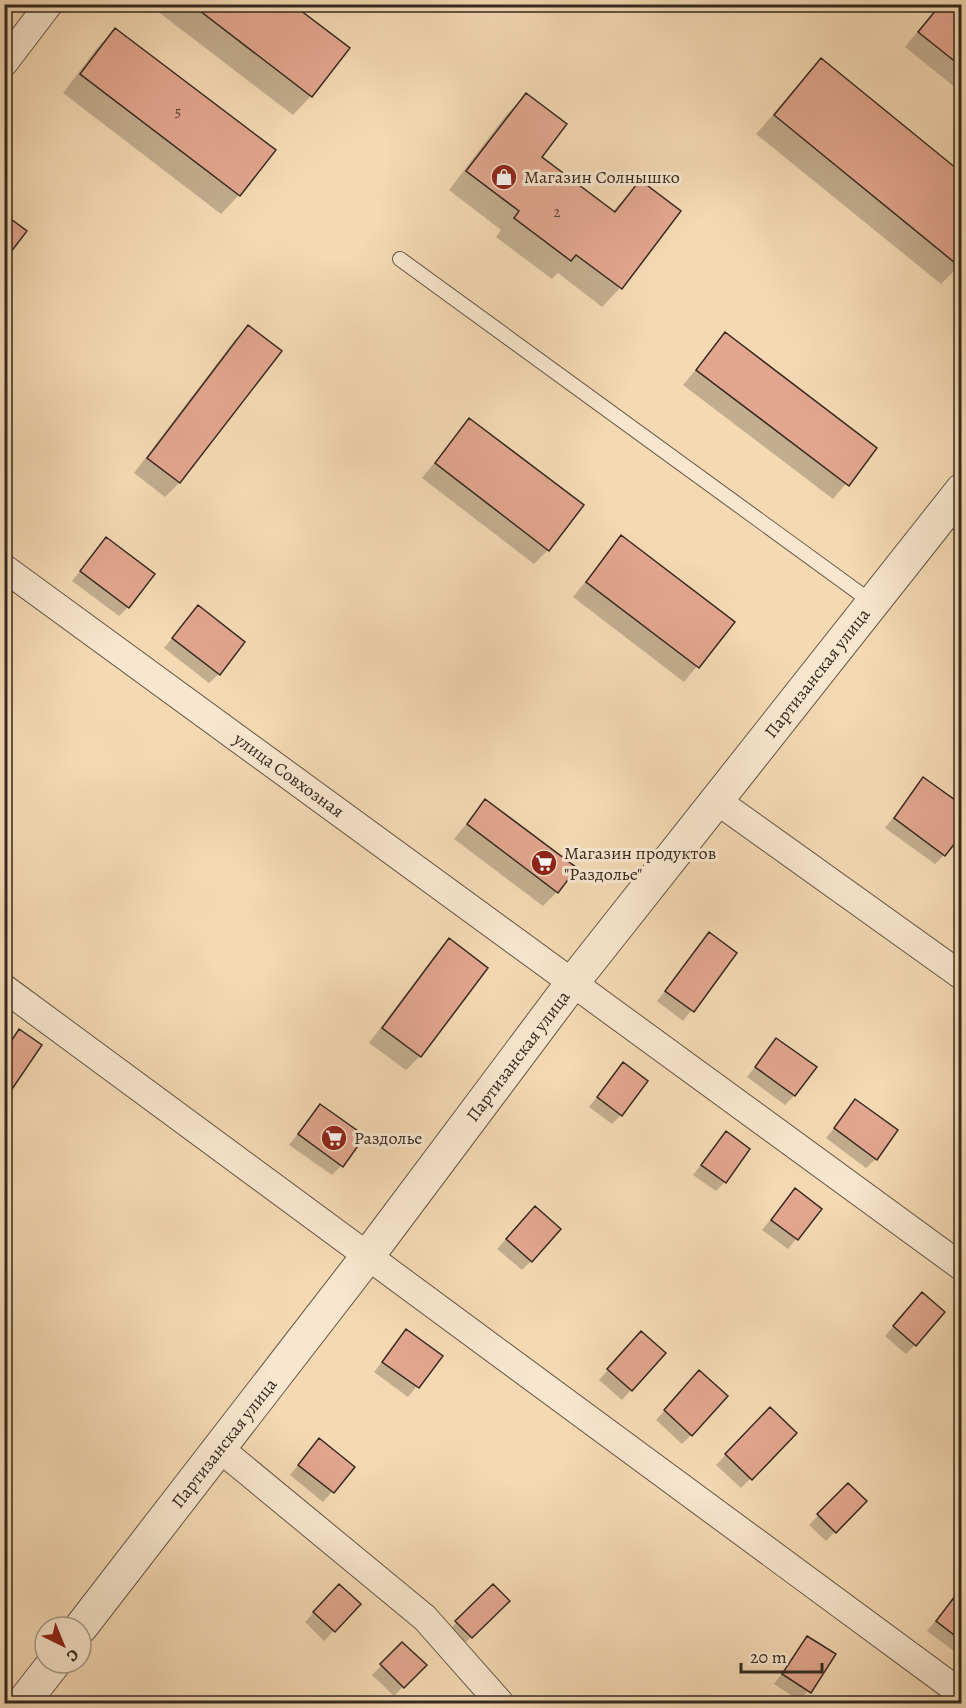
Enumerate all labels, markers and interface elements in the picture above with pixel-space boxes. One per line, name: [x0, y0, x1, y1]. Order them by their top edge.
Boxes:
house number: 5: [175, 102, 181, 122]
shop icon: Магазин Солнышко: [489, 162, 519, 192]
place label: Магазин Солнышко: [524, 165, 680, 189]
house number: 2: [553, 202, 561, 222]
street label: Партизанская улица: [759, 603, 876, 743]
street label: улица Совхозная: [228, 726, 349, 823]
place label: Магазин продуктов "Раздолье": [564, 841, 716, 886]
supermarket icon: Магазин продуктов "Раздолье": [529, 848, 559, 878]
street label: Партизанская улица: [461, 985, 576, 1127]
supermarket icon: Раздолье: [319, 1123, 349, 1153]
place label: Раздолье: [354, 1126, 423, 1150]
street label: Партизанская улица: [166, 1373, 283, 1513]
north arrow: [33, 1615, 93, 1675]
scale bar: [741, 1636, 822, 1674]
text: С: [61, 1644, 84, 1667]
text: 20 m: [750, 1645, 787, 1669]

